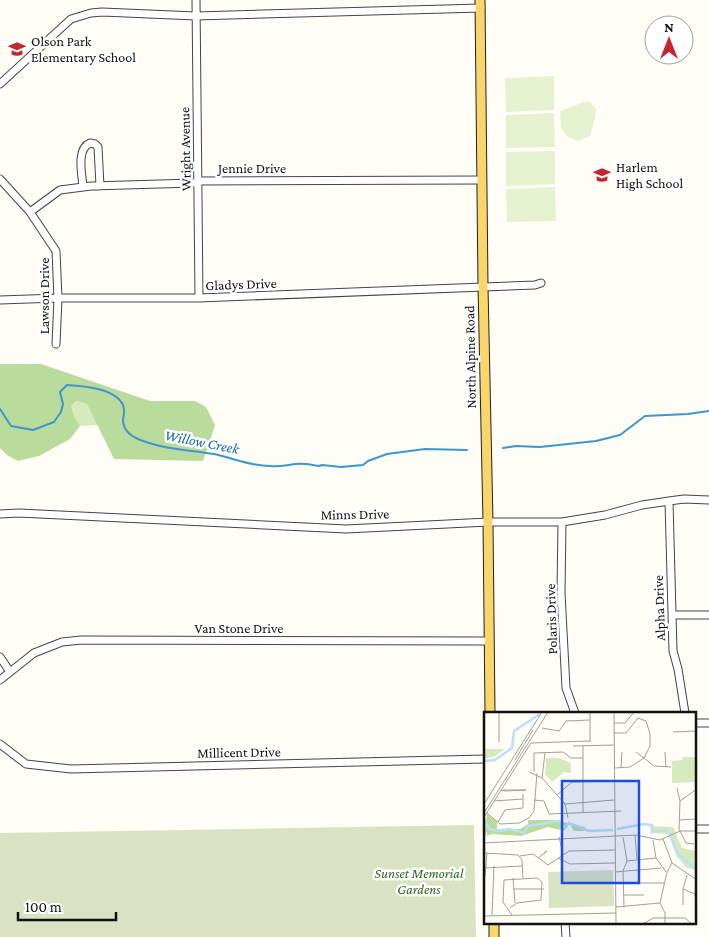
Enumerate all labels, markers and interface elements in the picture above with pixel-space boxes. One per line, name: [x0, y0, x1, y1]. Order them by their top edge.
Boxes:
north arrow: [644, 15, 694, 65]
text: N: [664, 19, 674, 35]
place label: Olson Park Elementary School: [31, 33, 136, 65]
school or university icon: Olson Park Elementary School: [7, 39, 27, 59]
street label: Wright Avenue: [176, 107, 194, 191]
place label: Harlem High School: [616, 159, 683, 191]
street label: Jennie Drive: [216, 160, 286, 176]
school or university icon: Harlem High School: [592, 165, 612, 185]
street label: Lawson Drive: [36, 258, 52, 334]
street label: Gladys Drive: [205, 275, 277, 293]
street label: North Alpine Road: [461, 305, 479, 409]
water label: Willow Creek: [163, 427, 242, 457]
street label: Minns Drive: [320, 505, 390, 523]
street label: Alpha Drive: [650, 575, 668, 641]
street label: Polaris Drive: [542, 583, 560, 655]
street label: Van Stone Drive: [195, 620, 283, 636]
inset map: [484, 712, 696, 924]
street label: Millicent Drive: [197, 743, 281, 761]
park label: Sunset Memorial Gardens: [375, 865, 464, 897]
scale bar: [18, 890, 115, 922]
text: 100 m: [25, 899, 62, 915]

